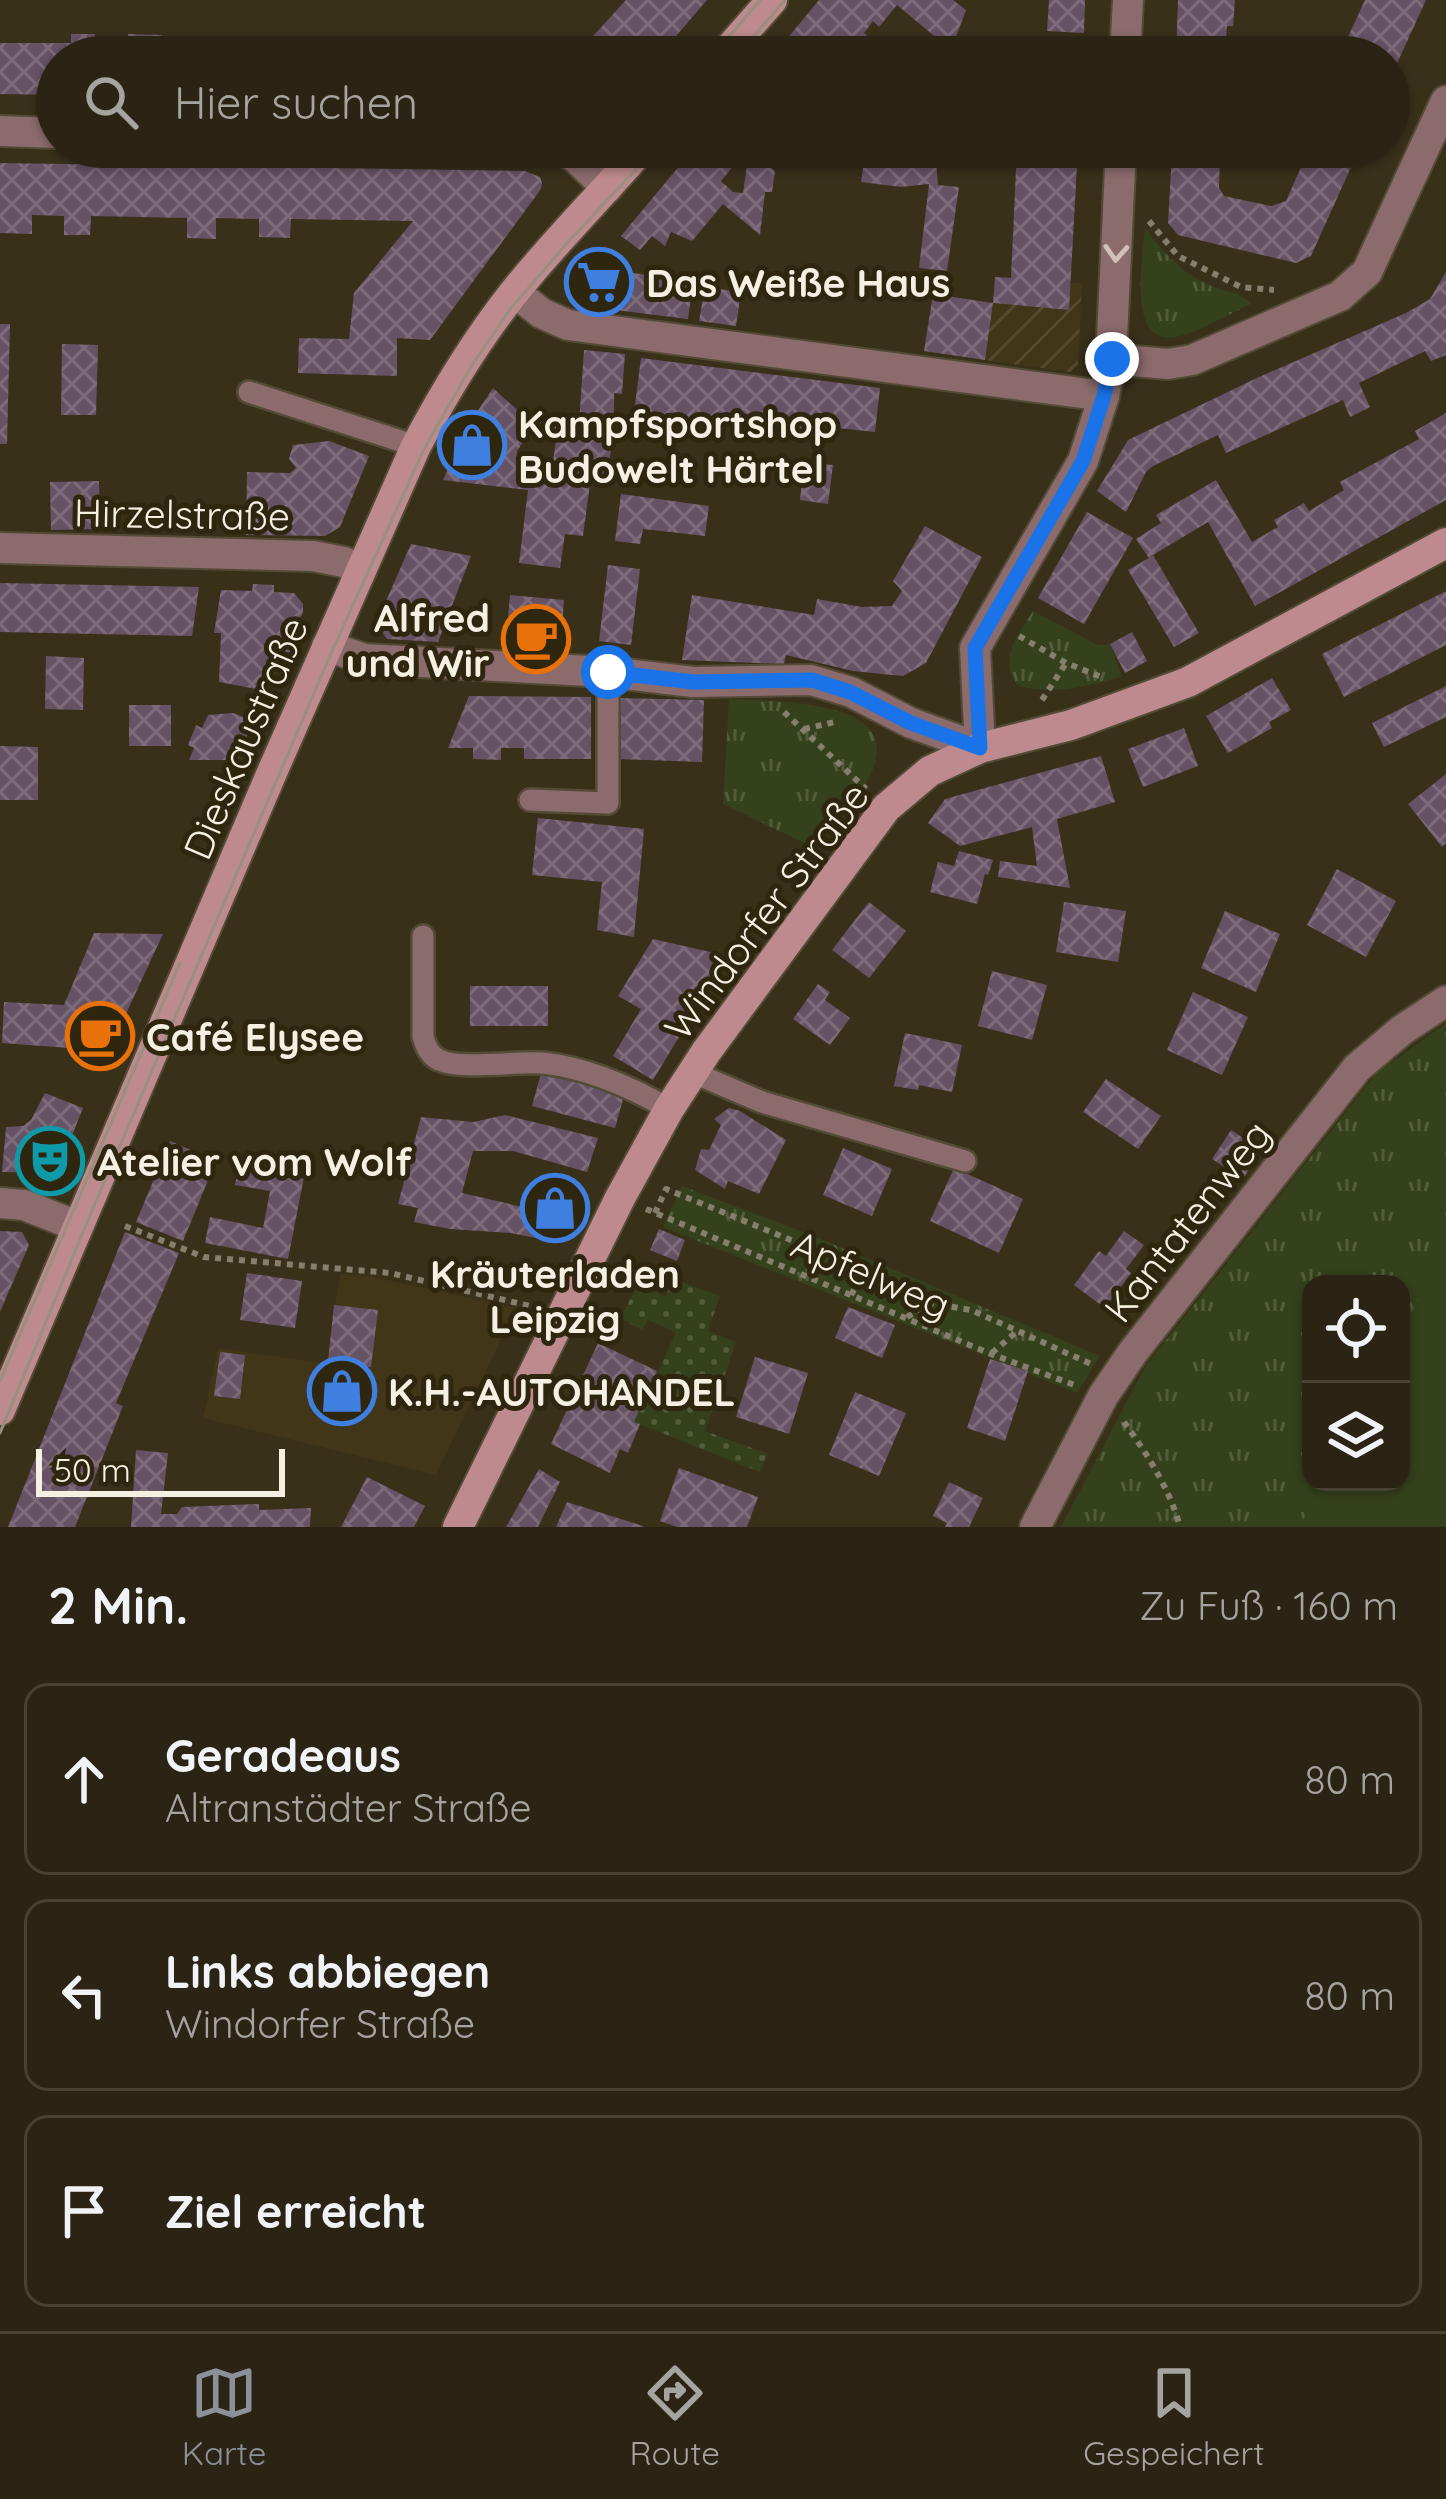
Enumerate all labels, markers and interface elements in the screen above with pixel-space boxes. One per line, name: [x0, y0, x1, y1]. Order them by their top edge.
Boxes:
search box: [36, 36, 1410, 168]
icon: search: [78, 69, 144, 135]
text: Hier suchen: [174, 74, 418, 130]
one-way arrow: [1103, 244, 1129, 263]
supermarket icon: Das Weiße Haus: [564, 247, 634, 317]
place label: Das Weiße Haus: [646, 258, 950, 307]
route end: [1085, 332, 1139, 386]
place label: Kampfsportshop Budowelt Härtel: [518, 399, 837, 493]
shop icon: Kampfsportshop Budowelt Härtel: [437, 410, 507, 480]
street label: Hirzelstraße: [74, 488, 290, 540]
place label: Alfred und Wir: [346, 593, 490, 687]
cafe icon: Alfred und Wir: [501, 604, 571, 674]
street label: Dieskaustraße: [172, 610, 318, 866]
route start: [581, 645, 635, 699]
street label: Windorfer Straße: [653, 772, 879, 1050]
cafe icon: Café Elysee: [65, 1001, 135, 1071]
place label: Café Elysee: [146, 1012, 364, 1061]
street label: Kantatenweg: [1093, 1110, 1281, 1332]
theatre icon: Atelier vom Wolf: [15, 1126, 85, 1196]
place label: Atelier vom Wolf: [97, 1137, 412, 1186]
shop icon: Kräuterladen Leipzig: [520, 1173, 590, 1243]
street label: Apfelweg: [784, 1219, 958, 1329]
place label: Kräuterladen Leipzig: [430, 1249, 680, 1343]
map controls: [1302, 1275, 1410, 1491]
button: locate: [1302, 1275, 1410, 1383]
shop icon: K.H.-AUTOHANDEL: [307, 1356, 377, 1426]
place label: K.H.-AUTOHANDEL: [388, 1367, 735, 1416]
button: layers: [1302, 1383, 1410, 1491]
scale bar: [36, 1443, 285, 1496]
text: 50 m: [54, 1449, 131, 1490]
text: 2 Min.: [48, 1573, 188, 1637]
text: Zu Fuß · 160 m: [1139, 1581, 1398, 1630]
text: Geradeaus: [165, 1727, 401, 1783]
icon: ahead: [51, 1746, 117, 1812]
text: 80 m: [1305, 1755, 1395, 1804]
text: Altranstädter Straße: [165, 1783, 532, 1832]
text: Links abbiegen: [165, 1943, 490, 1999]
icon: left: [51, 1962, 117, 2028]
text: 80 m: [1305, 1971, 1395, 2020]
text: Windorfer Straße: [165, 1999, 475, 2048]
icon: arrive: [51, 2178, 117, 2244]
text: Ziel erreicht: [165, 2183, 426, 2239]
tab: Karte: [182, 2360, 266, 2473]
tab: Route: [630, 2360, 720, 2473]
tab: Gespeichert: [1083, 2360, 1264, 2473]

